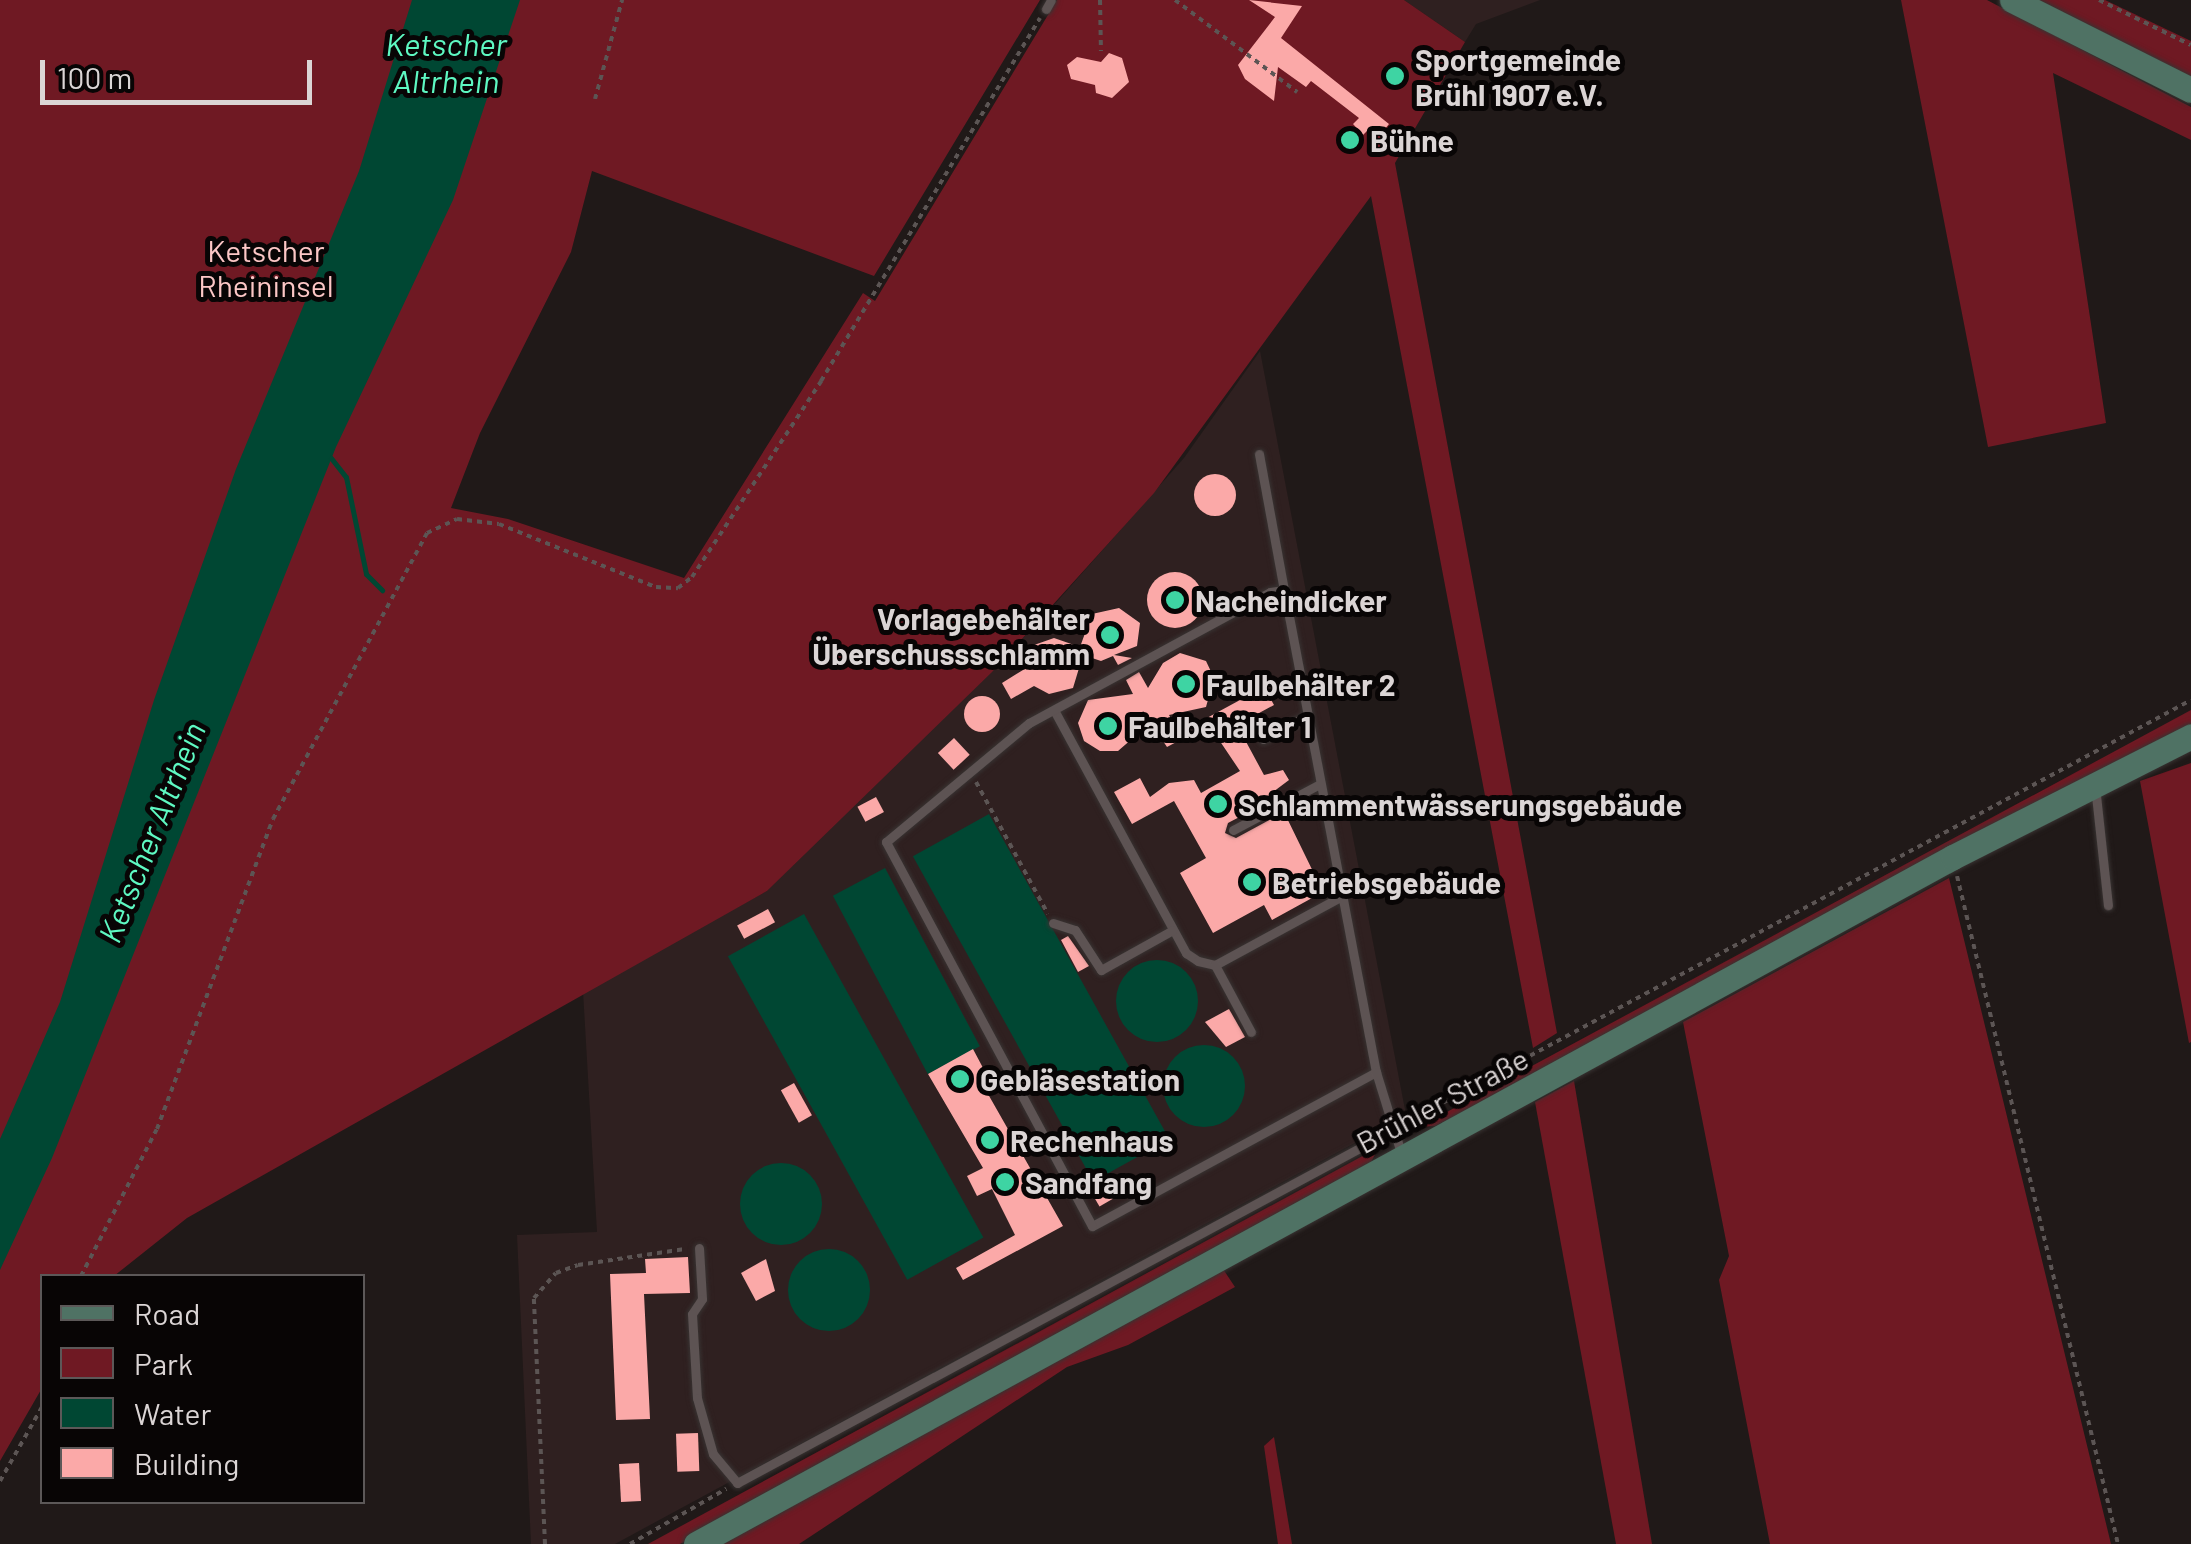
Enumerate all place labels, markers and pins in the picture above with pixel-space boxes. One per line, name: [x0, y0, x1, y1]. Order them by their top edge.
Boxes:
place label: Sportgemeinde Brühl 1907 e.V.: [1415, 41, 1621, 112]
marker: Sportgemeinde Brühl 1907 e.V.: [1384, 65, 1406, 87]
place label: Bühne: [1370, 122, 1454, 158]
marker: Bühne: [1339, 129, 1361, 151]
place label: Nacheindicker: [1195, 582, 1387, 618]
marker: Nacheindicker: [1164, 589, 1186, 611]
place label: Vorlagebehälter Überschussschlamm: [812, 600, 1090, 670]
marker: Vorlagebehälter Überschussschlamm: [1099, 624, 1121, 646]
place label: Faulbehälter 2: [1206, 666, 1396, 702]
marker: Faulbehälter 2: [1175, 673, 1197, 695]
place label: Faulbehälter 1: [1128, 708, 1311, 744]
marker: Faulbehälter 1: [1097, 715, 1119, 737]
place label: Schlammentwässerungsgebäude: [1238, 786, 1682, 822]
marker: Schlammentwässerungsgebäude: [1207, 793, 1229, 815]
place label: Betriebsgebäude: [1272, 864, 1501, 900]
marker: Betriebsgebäude: [1241, 871, 1263, 893]
place label: Gebläsestation: [980, 1061, 1180, 1097]
marker: Gebläsestation: [949, 1068, 971, 1090]
place label: Rechenhaus: [1010, 1122, 1173, 1158]
marker: Rechenhaus: [979, 1129, 1001, 1151]
place label: Sandfang: [1025, 1164, 1152, 1200]
marker: Sandfang: [994, 1171, 1016, 1193]

